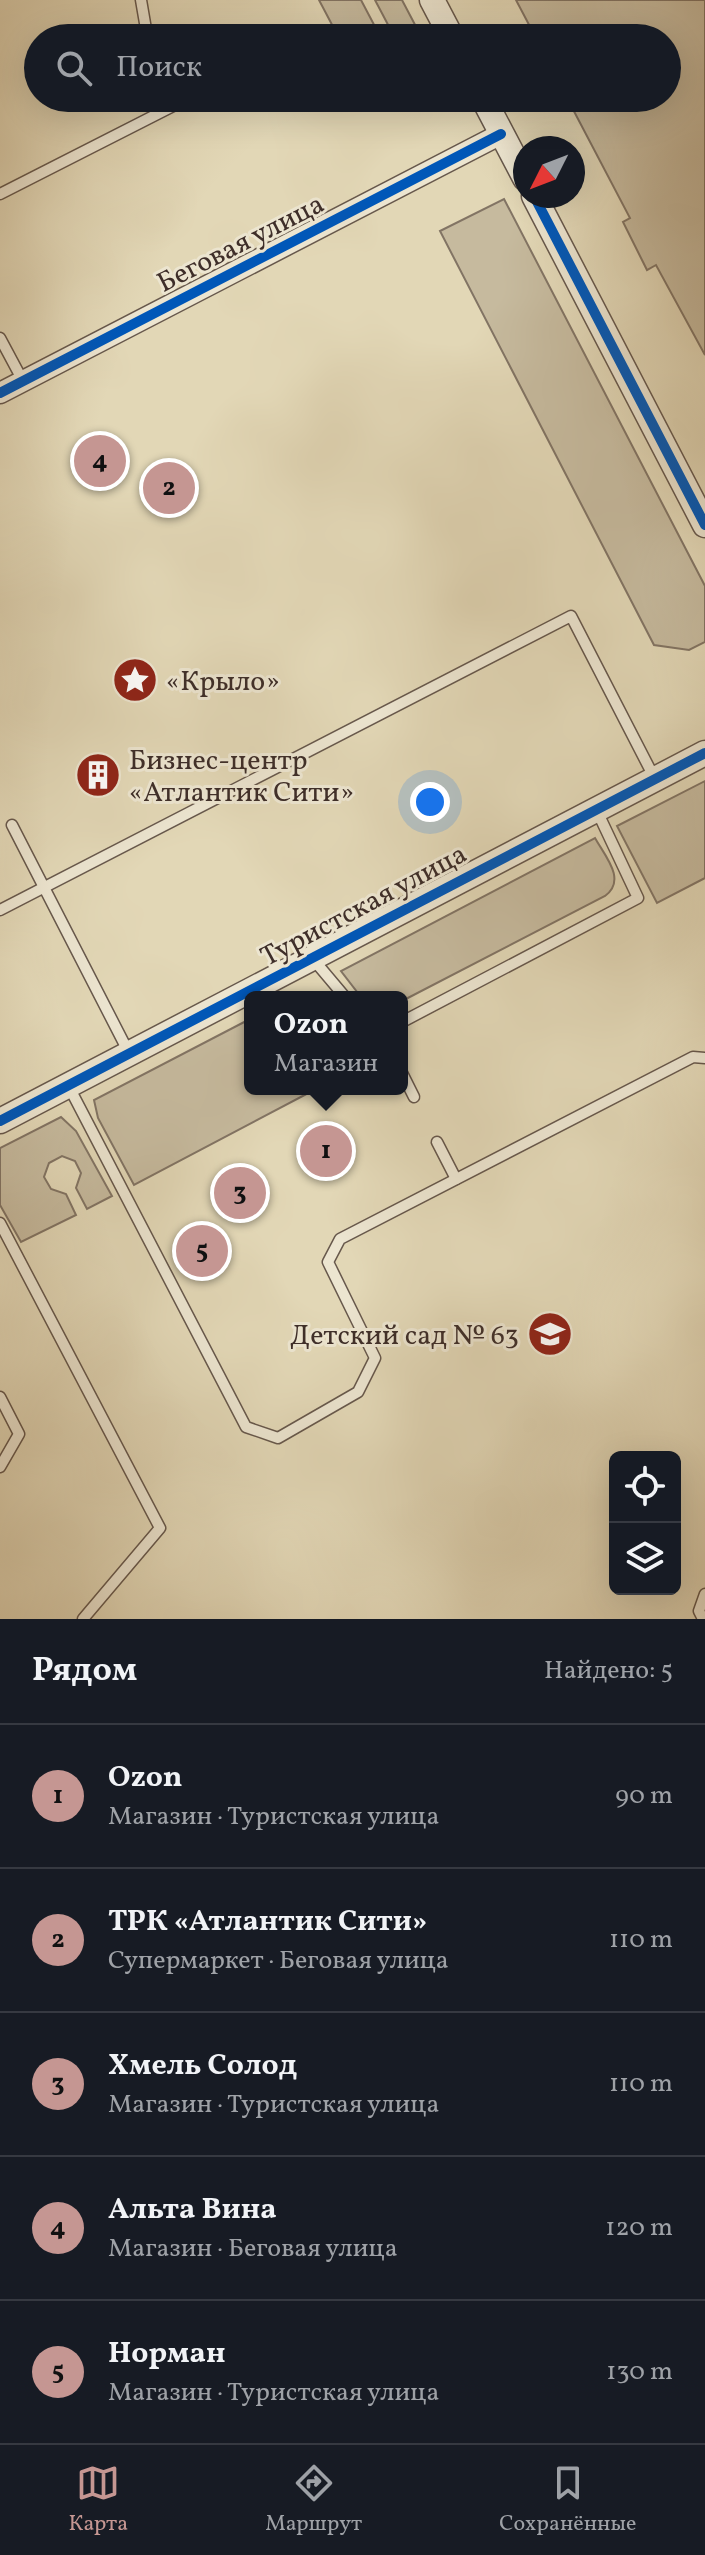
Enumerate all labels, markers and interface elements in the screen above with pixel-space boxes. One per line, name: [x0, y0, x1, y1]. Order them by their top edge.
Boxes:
search box: [24, 24, 681, 112]
icon: search: [52, 46, 96, 90]
text: Поиск: [116, 47, 202, 89]
north arrow: [513, 136, 585, 208]
street label: Беговая улица: [151, 185, 331, 303]
pin: 4: [74, 431, 126, 491]
pin: 2: [143, 458, 195, 518]
place icon: «Крыло»: [111, 656, 159, 704]
place label: «Крыло»: [166, 663, 280, 702]
place label: Бизнес-центр «Атлантик Сити»: [129, 742, 354, 813]
building icon: Бизнес-центр «Атлантик Сити»: [74, 751, 122, 799]
your location: [410, 782, 450, 822]
street label: Туристская улица: [254, 835, 474, 977]
popup: [244, 991, 408, 1095]
text: Ozon: [274, 1004, 348, 1046]
text: Магазин: [274, 1046, 378, 1082]
pin: 1: [300, 1121, 352, 1181]
pin: 3: [214, 1163, 266, 1223]
pin: 5: [176, 1221, 228, 1281]
school or university icon: Детский сад № 63: [526, 1310, 574, 1358]
place label: Детский сад № 63: [290, 1317, 519, 1356]
map controls: [609, 1451, 681, 1595]
button: locate: [609, 1451, 681, 1523]
button: layers: [609, 1523, 681, 1595]
text: Рядом: [32, 1648, 137, 1695]
text: Найдено: 5: [544, 1653, 673, 1689]
text: Ozon: [108, 1757, 182, 1799]
text: 1: [53, 1778, 63, 1814]
text: 90 m: [615, 1778, 673, 1814]
text: Магазин · Туристская улица: [108, 1799, 439, 1835]
text: ТРК «Атлантик Сити»: [108, 1901, 427, 1943]
text: 2: [51, 1922, 65, 1958]
text: 110 m: [609, 1922, 673, 1958]
text: Супермаркет · Беговая улица: [108, 1943, 449, 1979]
text: Хмель Солод: [108, 2045, 297, 2087]
text: 3: [51, 2066, 65, 2102]
text: 110 m: [609, 2066, 673, 2102]
text: Магазин · Туристская улица: [108, 2087, 439, 2123]
text: Альта Вина: [108, 2189, 277, 2231]
text: 4: [50, 2210, 66, 2246]
text: 120 m: [605, 2210, 673, 2246]
text: Магазин · Беговая улица: [108, 2231, 398, 2267]
text: Норман: [108, 2333, 225, 2375]
text: 5: [52, 2354, 64, 2390]
text: 130 m: [606, 2354, 673, 2390]
text: Магазин · Туристская улица: [108, 2375, 439, 2411]
tab: Карта: [68, 2461, 128, 2540]
tab: Маршрут: [265, 2461, 362, 2540]
tab: Сохранённые: [499, 2461, 636, 2540]

